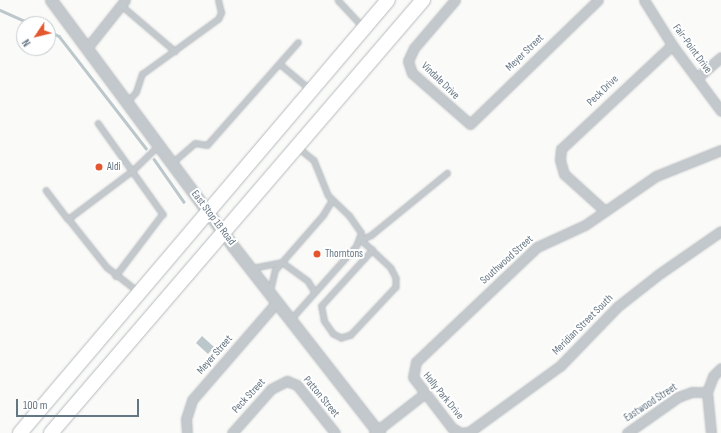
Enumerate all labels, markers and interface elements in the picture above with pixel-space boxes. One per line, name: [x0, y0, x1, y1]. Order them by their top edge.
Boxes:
north arrow: [16, 16, 56, 56]
street label: Fair-Point Drive: [670, 22, 714, 76]
street label: Meyer Street: [503, 32, 547, 74]
text: N: [20, 36, 34, 49]
street label: Vindale Drive: [418, 60, 462, 102]
street label: Peck Drive: [585, 73, 621, 109]
place label: Aldi: [107, 160, 121, 174]
marker: Aldi: [94, 162, 104, 172]
street label: East Stop 18 Road: [188, 188, 238, 248]
street label: Southwood Street: [478, 233, 536, 287]
place label: Thorntons: [325, 247, 363, 261]
marker: Thorntons: [312, 249, 322, 259]
street label: Meridian Street South: [550, 292, 616, 358]
street label: Meyer Street: [194, 333, 236, 377]
street label: Holly Park Drive: [420, 370, 466, 422]
street label: Patton Street: [300, 374, 342, 420]
street label: Peck Street: [230, 376, 268, 416]
street label: Eastwood Street: [622, 381, 680, 425]
scale bar: [18, 391, 141, 417]
text: 100 m: [23, 398, 48, 413]

